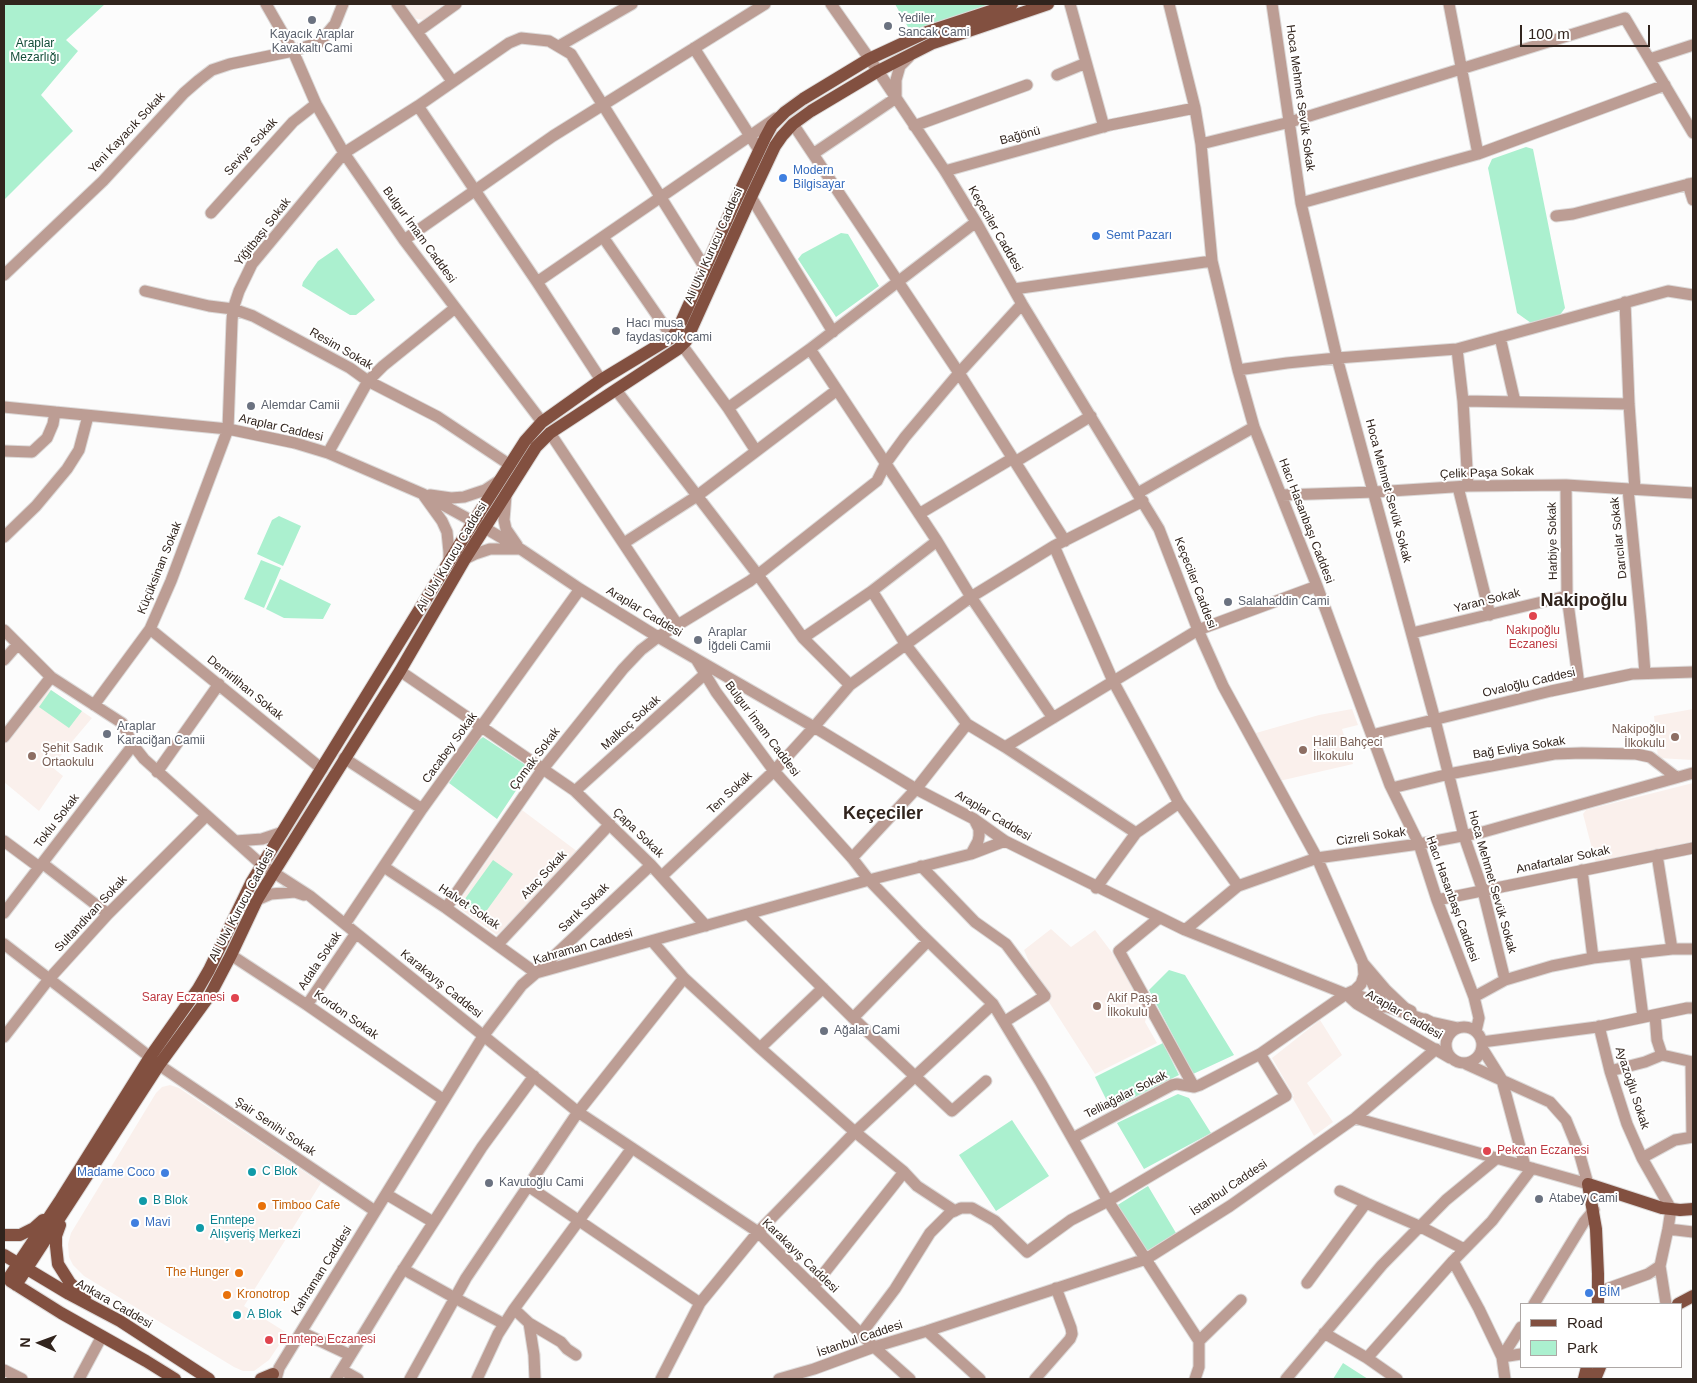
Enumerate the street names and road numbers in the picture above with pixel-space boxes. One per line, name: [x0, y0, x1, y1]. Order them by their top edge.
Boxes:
street label: Hoca Mehmet Sevük Sokak: [1283, 24, 1317, 172]
street label: Yeni Kayacık Sokak: [86, 89, 168, 177]
street label: Seviye Sokak: [221, 115, 281, 179]
street label: Bağönü: [998, 124, 1042, 148]
street label: Bulgur İmam Caddesi: [379, 184, 459, 286]
street label: Keçeciler Caddesi: [965, 184, 1025, 274]
street label: Ali Ulvi Kurucu Caddesi: [682, 186, 746, 306]
street label: Yiğitbaşı Sokak: [232, 195, 294, 269]
street label: Resim Sokak: [307, 325, 375, 373]
street label: Araplar Caddesi: [237, 411, 325, 445]
street label: Hoca Mehmet Sevük Sokak: [1362, 418, 1414, 564]
street label: Hacı Hasanbaşı Caddesi: [1275, 456, 1337, 586]
street label: Çelik Paşa Sokak: [1440, 464, 1534, 482]
street label: Darıcılar Sokak: [1608, 496, 1630, 580]
street label: Ali Ulvi Kurucu Caddesi: [414, 500, 490, 614]
street label: Harbiye Sokak: [1545, 502, 1561, 580]
street label: Küçüksinan Sokak: [135, 520, 185, 616]
street label: Keçeciler Caddesi: [1171, 535, 1219, 631]
street label: Araplar Caddesi: [603, 584, 685, 640]
street label: Yaran Sokak: [1452, 586, 1522, 616]
street label: Demirlihan Sokak: [204, 653, 286, 723]
street label: Ovaloğlu Caddesi: [1481, 665, 1577, 701]
street label: Bulgur İmam Caddesi: [722, 679, 802, 779]
street label: Malkoç Sokak: [598, 693, 664, 753]
street label: Cacabey Sokak: [419, 710, 481, 786]
street label: Çomak Sokak: [507, 725, 563, 793]
street label: Bağ Evliya Sokak: [1472, 734, 1566, 762]
street label: Ten Sokak: [705, 769, 755, 817]
street label: Araplar Caddesi: [952, 788, 1034, 844]
street label: Toklu Sokak: [31, 791, 83, 851]
street label: Çapa Sokak: [609, 805, 667, 861]
street label: Hoca Mehmet Sevük Sokak: [1465, 809, 1519, 955]
street label: Cizreli Sokak: [1335, 825, 1407, 849]
street label: Hacı Hasanbaşı Caddesi: [1423, 834, 1481, 964]
street label: Anafartalar Sokak: [1515, 843, 1611, 877]
street label: Ali Ulvi Kurucu Caddesi: [206, 846, 278, 964]
street label: Ataç Sokak: [518, 848, 570, 902]
street label: Sultandivan Sokak: [52, 873, 130, 955]
street label: Sarık Sokak: [556, 880, 612, 936]
street label: Halvet Sokak: [436, 881, 502, 933]
street label: Kahraman Caddesi: [532, 926, 634, 968]
street label: Adala Sokak: [295, 929, 345, 993]
street label: Karakayış Caddesi: [397, 947, 485, 1021]
street label: Kordon Sokak: [311, 987, 381, 1043]
street label: Araplar Caddesi: [1363, 987, 1445, 1043]
street label: Ayazoğlu Sokak: [1612, 1045, 1652, 1131]
street label: Telliağalar Sokak: [1082, 1068, 1170, 1122]
street label: Şair Senihi Sokak: [232, 1095, 318, 1159]
street label: İstanbul Caddesi: [1188, 1157, 1270, 1219]
street label: Karakayış Caddesi: [759, 1216, 841, 1296]
street label: Kahraman Caddesi: [289, 1224, 355, 1318]
street label: Ankara Caddesi: [73, 1276, 155, 1332]
street label: İstanbul Caddesi: [815, 1318, 905, 1360]

